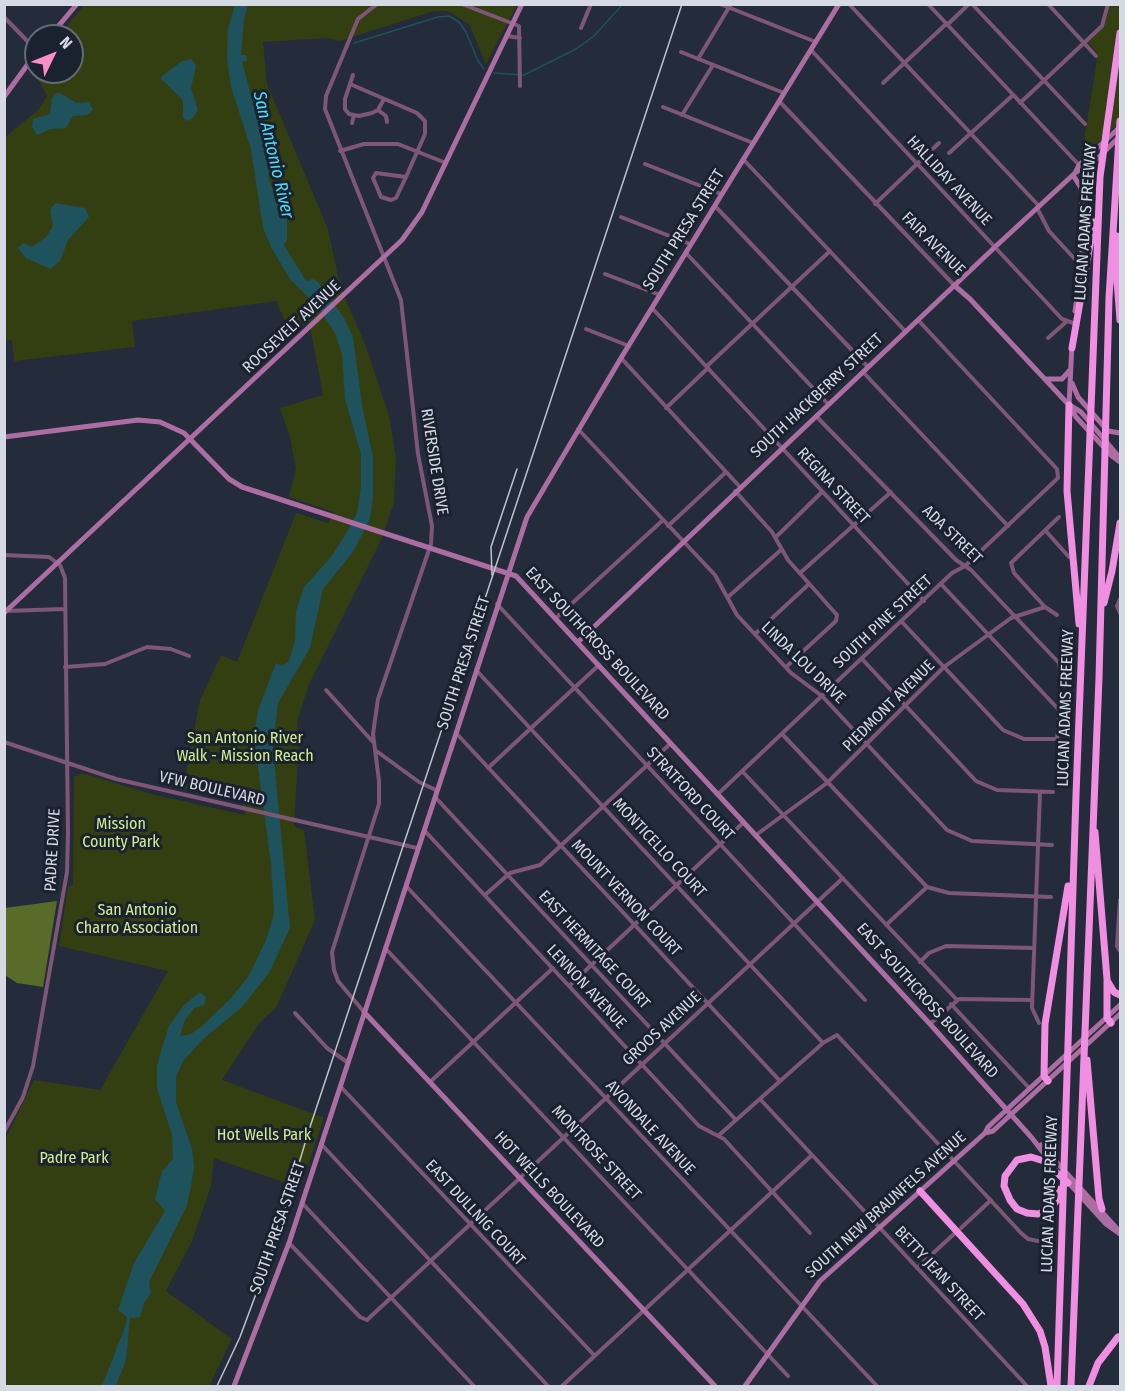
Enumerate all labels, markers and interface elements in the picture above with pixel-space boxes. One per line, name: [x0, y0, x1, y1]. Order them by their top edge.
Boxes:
north arrow: [24, 24, 84, 84]
text: N: [56, 33, 76, 53]
water label: San Antonio River: [248, 89, 298, 221]
street label: HALLIDAY AVENUE: [903, 132, 995, 230]
street label: LUCIAN ADAMS FREEWAY: [1071, 143, 1101, 301]
street label: SOUTH PRESA STREET: [639, 166, 729, 294]
street label: FAIR AVENUE: [897, 208, 969, 280]
street label: ROOSEVELT AVENUE: [239, 277, 345, 377]
street label: SOUTH HACKBERRY STREET: [747, 330, 887, 462]
street label: RIVERSIDE DRIVE: [416, 407, 452, 517]
street label: REGINA STREET: [793, 444, 873, 528]
street label: ADA STREET: [918, 502, 986, 568]
street label: EAST SOUTHCROSS BOULEVARD: [521, 563, 673, 725]
street label: SOUTH PINE STREET: [830, 571, 936, 673]
street label: SOUTH PRESA STREET: [433, 594, 495, 732]
street label: LINDA LOU DRIVE: [757, 618, 849, 708]
street label: LUCIAN ADAMS FREEWAY: [1054, 629, 1078, 787]
street label: PIEDMONT AVENUE: [839, 656, 939, 756]
park label: San Antonio River Walk - Mission Reach: [176, 729, 314, 767]
street label: STRATFORD COURT: [642, 743, 738, 845]
street label: VFW BOULEVARD: [157, 767, 267, 811]
street label: MONTICELLO COURT: [608, 794, 710, 902]
street label: PADRE DRIVE: [41, 808, 65, 892]
park label: Mission County Park: [82, 815, 160, 853]
street label: MOUNT VERNON COURT: [567, 836, 685, 960]
street label: EAST HERMITAGE COURT: [534, 887, 654, 1013]
park label: San Antonio Charro Association: [76, 901, 198, 939]
street label: EAST SOUTHCROSS BOULEVARD: [852, 919, 1002, 1083]
street label: LENNON AVENUE: [542, 941, 630, 1033]
street label: GROOS AVENUE: [619, 988, 705, 1070]
street label: AVONDALE AVENUE: [601, 1077, 699, 1179]
street label: MONTROSE STREET: [547, 1102, 645, 1204]
street label: LUCIAN ADAMS FREEWAY: [1038, 1115, 1062, 1273]
park label: Hot Wells Park: [217, 1126, 311, 1146]
street label: HOT WELLS BOULEVARD: [490, 1128, 608, 1252]
street label: SOUTH NEW BRAUNFELS AVENUE: [802, 1128, 970, 1282]
park label: Padre Park: [39, 1149, 109, 1169]
street label: EAST DULLNIG COURT: [421, 1156, 529, 1270]
street label: SOUTH PRESA STREET: [246, 1159, 310, 1297]
street label: BETTY JEAN STREET: [890, 1223, 988, 1325]

